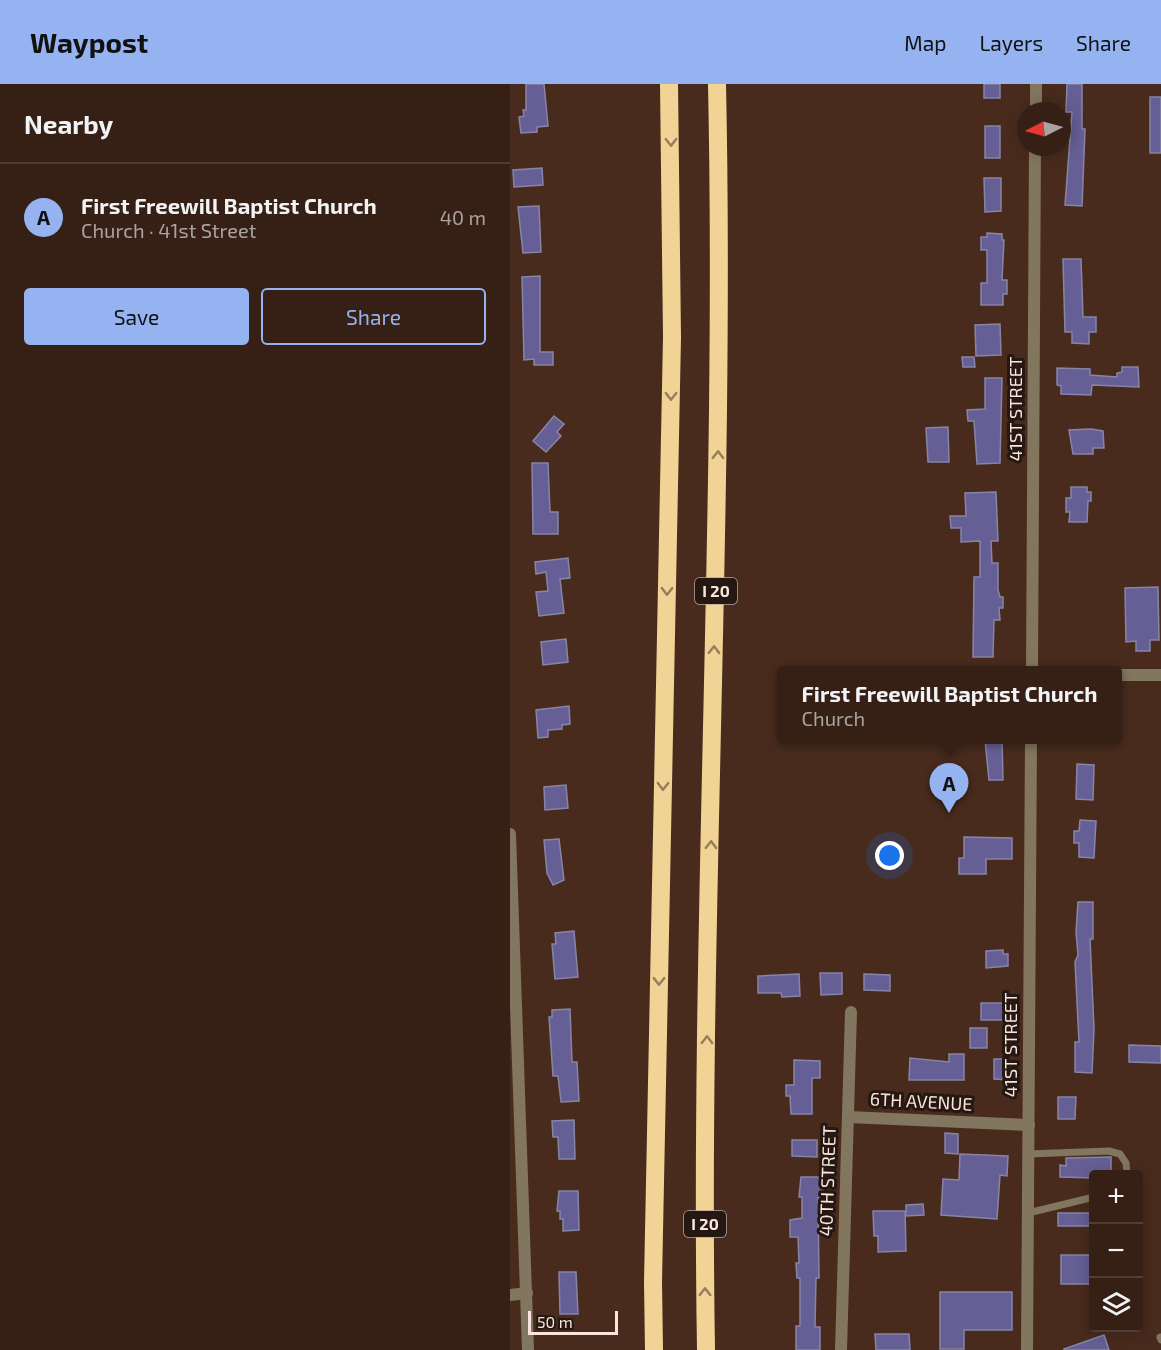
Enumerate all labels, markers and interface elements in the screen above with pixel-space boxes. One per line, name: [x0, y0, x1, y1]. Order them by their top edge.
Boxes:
text: Waypost: [30, 25, 148, 59]
text: Map: [904, 30, 946, 55]
text: Layers: [979, 30, 1043, 55]
text: Share: [1076, 30, 1131, 55]
north arrow: [1017, 102, 1071, 156]
text: Nearby: [24, 108, 113, 139]
one-way arrow: [665, 138, 677, 147]
text: First Freewill Baptist Church: [81, 192, 377, 218]
text: A: [37, 205, 50, 229]
text: 40 m: [440, 205, 486, 229]
text: Church · 41st Street: [81, 218, 256, 242]
button: Save: [24, 288, 249, 345]
button: Share: [261, 288, 486, 345]
street label: 41ST STREET: [1004, 356, 1026, 461]
one-way arrow: [665, 391, 677, 400]
one-way arrow: [712, 451, 724, 460]
road number: I 20: [695, 578, 737, 604]
one-way arrow: [661, 586, 673, 595]
one-way arrow: [708, 646, 721, 655]
popup: [777, 666, 1122, 744]
text: First Freewill Baptist Church: [802, 680, 1097, 706]
text: Church: [802, 706, 865, 730]
pin: A: [930, 764, 968, 813]
one-way arrow: [657, 781, 669, 790]
one-way arrow: [705, 841, 717, 850]
your location: [875, 841, 904, 870]
one-way arrow: [653, 976, 665, 985]
street label: 41ST STREET: [999, 992, 1021, 1097]
one-way arrow: [701, 1036, 713, 1045]
street label: 6TH AVENUE: [869, 1087, 973, 1115]
street label: 40TH STREET: [814, 1125, 840, 1237]
map controls: [1089, 1170, 1143, 1332]
button: +: [1089, 1170, 1143, 1224]
road number: I 20: [684, 1211, 726, 1237]
button: −: [1089, 1224, 1143, 1278]
button: layers: [1089, 1278, 1143, 1332]
one-way arrow: [699, 1287, 711, 1296]
scale bar: [528, 1308, 618, 1336]
text: 50 m: [537, 1312, 573, 1331]

